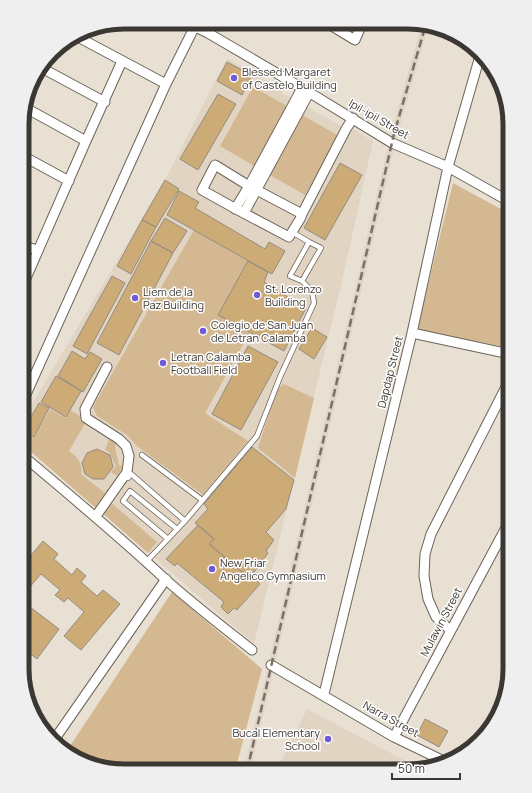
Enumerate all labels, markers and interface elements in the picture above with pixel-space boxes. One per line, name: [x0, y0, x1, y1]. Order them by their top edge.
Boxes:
place label: Blessed Margaret of Castelo Building: [242, 64, 337, 92]
marker: Blessed Margaret of Castelo Building: [229, 73, 239, 83]
street label: Ipil-ipil Street: [346, 95, 412, 142]
place label: St. Lorenzo Building: [265, 281, 322, 309]
place label: Liem de la Paz Building: [143, 284, 204, 312]
marker: St. Lorenzo Building: [252, 290, 262, 300]
marker: Liem de la Paz Building: [130, 293, 140, 303]
place label: Colegio de San Juan de Letran Calamba: [211, 317, 313, 345]
marker: Colegio de San Juan de Letran Calamba: [198, 326, 208, 336]
street label: Dapdap Street: [373, 334, 406, 409]
place label: Letran Calamba Football Field: [171, 349, 251, 377]
marker: Letran Calamba Football Field: [158, 358, 168, 368]
place label: New Friar Angelico Gymnasium: [220, 555, 326, 583]
marker: New Friar Angelico Gymnasium: [207, 564, 217, 574]
street label: Mulawin Street: [416, 585, 465, 659]
street label: Narra Street: [360, 697, 422, 740]
place label: Bucal Elementary School: [232, 725, 320, 753]
marker: Bucal Elementary School: [323, 734, 333, 744]
scale bar: [392, 755, 460, 781]
text: 50 m: [398, 760, 425, 777]

